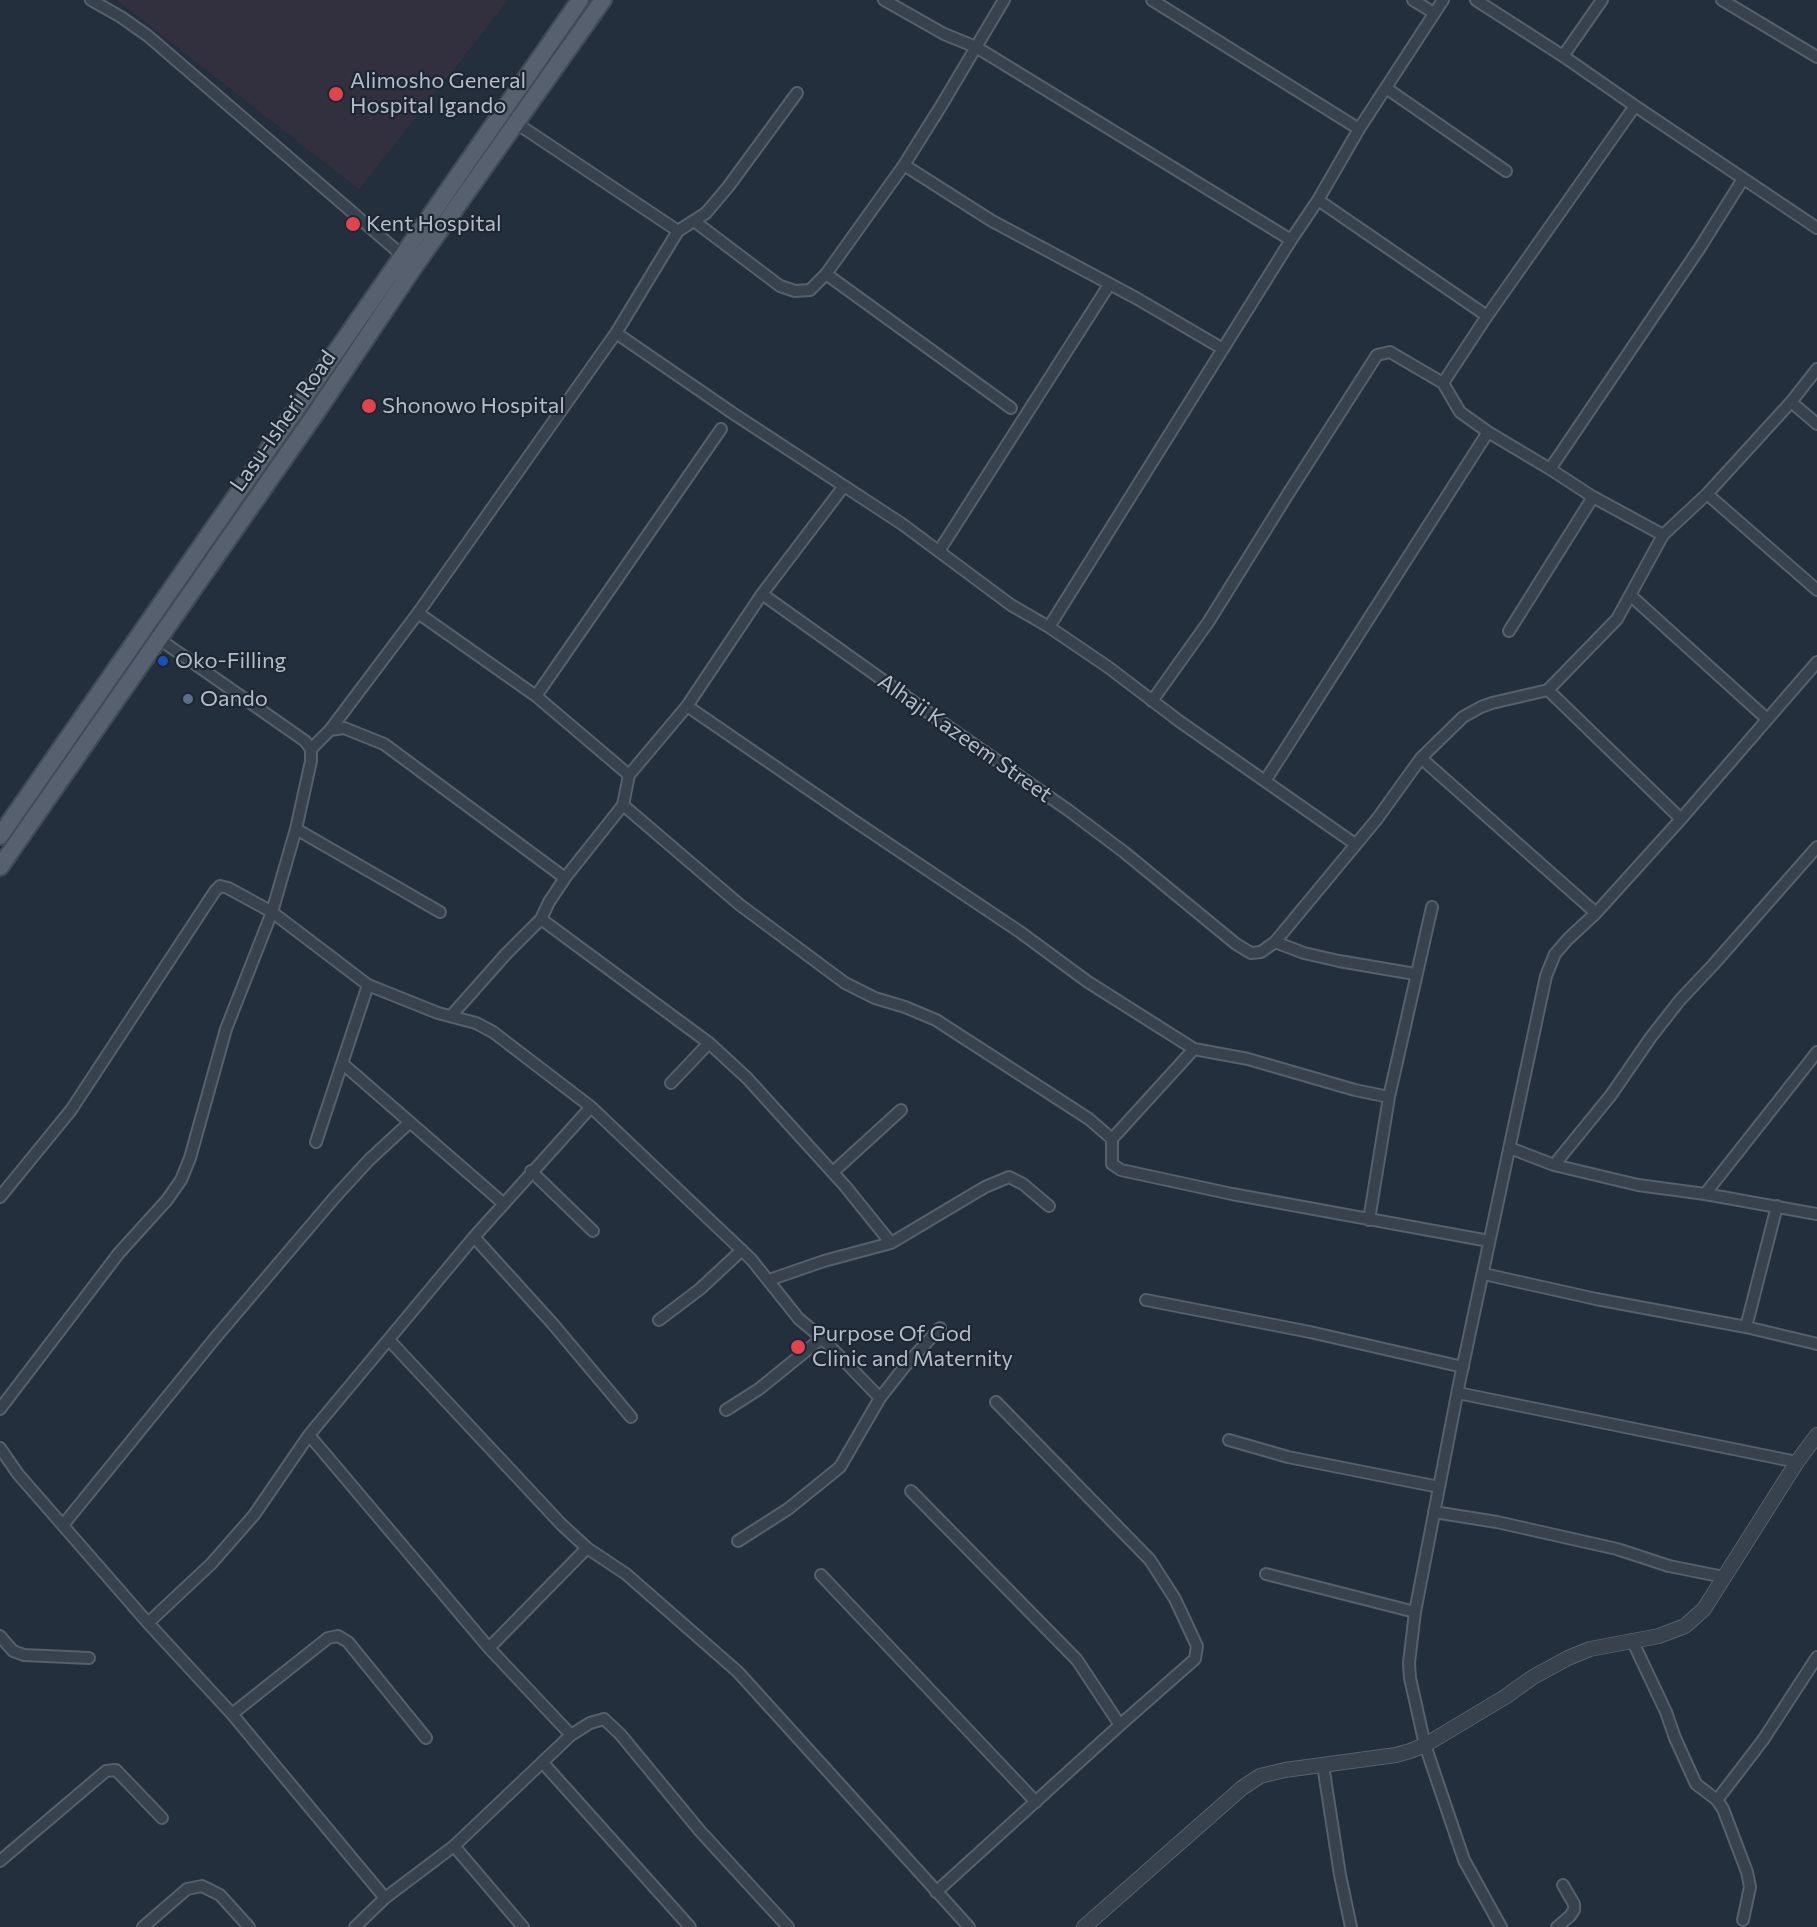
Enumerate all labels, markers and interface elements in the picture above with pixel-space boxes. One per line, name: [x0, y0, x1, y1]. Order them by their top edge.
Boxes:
place label: Alimosho General Hospital Igando: [350, 68, 526, 119]
marker: Alimosho General Hospital Igando: [327, 85, 345, 103]
place label: Kent Hospital: [366, 211, 502, 237]
marker: Kent Hospital: [344, 215, 362, 233]
street label: Lasu-Isheri Road: [225, 345, 341, 497]
place label: Shonowo Hospital: [382, 393, 565, 419]
marker: Shonowo Hospital: [360, 397, 378, 415]
place label: Oko-Filling: [175, 648, 286, 674]
marker: Oko-Filling: [156, 654, 170, 668]
street label: Alhaji Kazeem Street: [873, 668, 1057, 808]
place label: Oando: [200, 686, 268, 712]
marker: Oando: [181, 692, 195, 706]
place label: Purpose Of God Clinic and Maternity: [812, 1321, 1013, 1372]
marker: Purpose Of God Clinic and Maternity: [789, 1338, 807, 1356]

